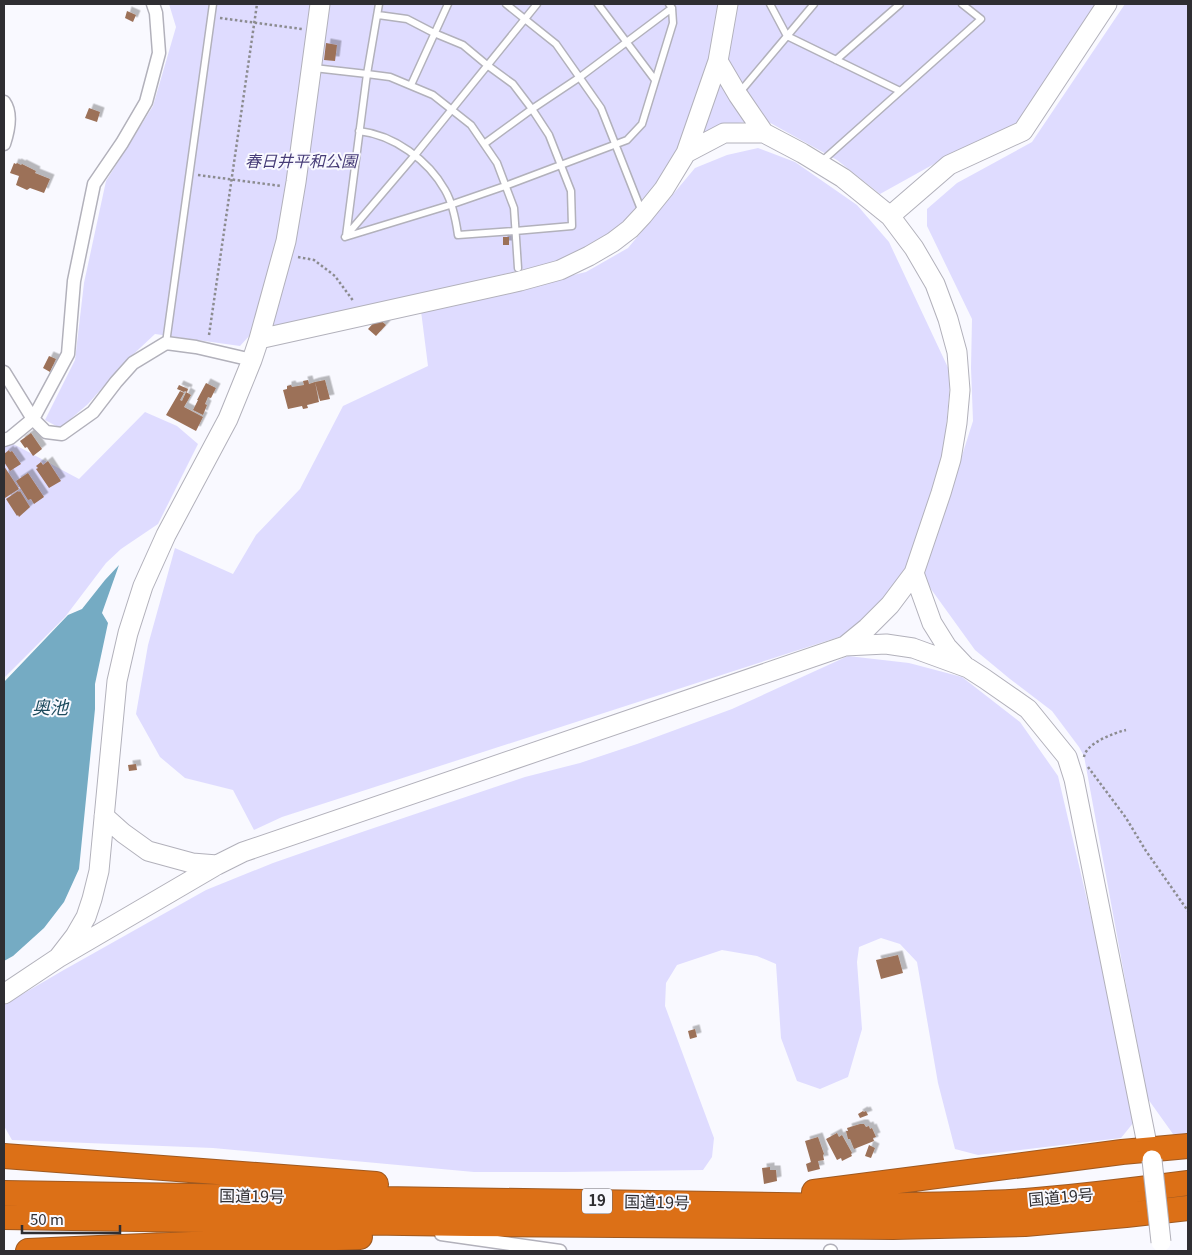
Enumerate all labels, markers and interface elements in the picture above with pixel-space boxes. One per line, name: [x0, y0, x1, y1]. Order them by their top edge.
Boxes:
park label: 春日井平和公園: [245, 148, 359, 172]
water label: 奥池: [32, 693, 70, 719]
street label: 国道19号: [1027, 1181, 1095, 1211]
street label: 国道19号: [219, 1182, 285, 1208]
road number: 19: [582, 1188, 612, 1214]
street label: 国道19号: [624, 1188, 690, 1214]
scale bar: [22, 1202, 120, 1234]
text: 50 m: [30, 1208, 64, 1229]

